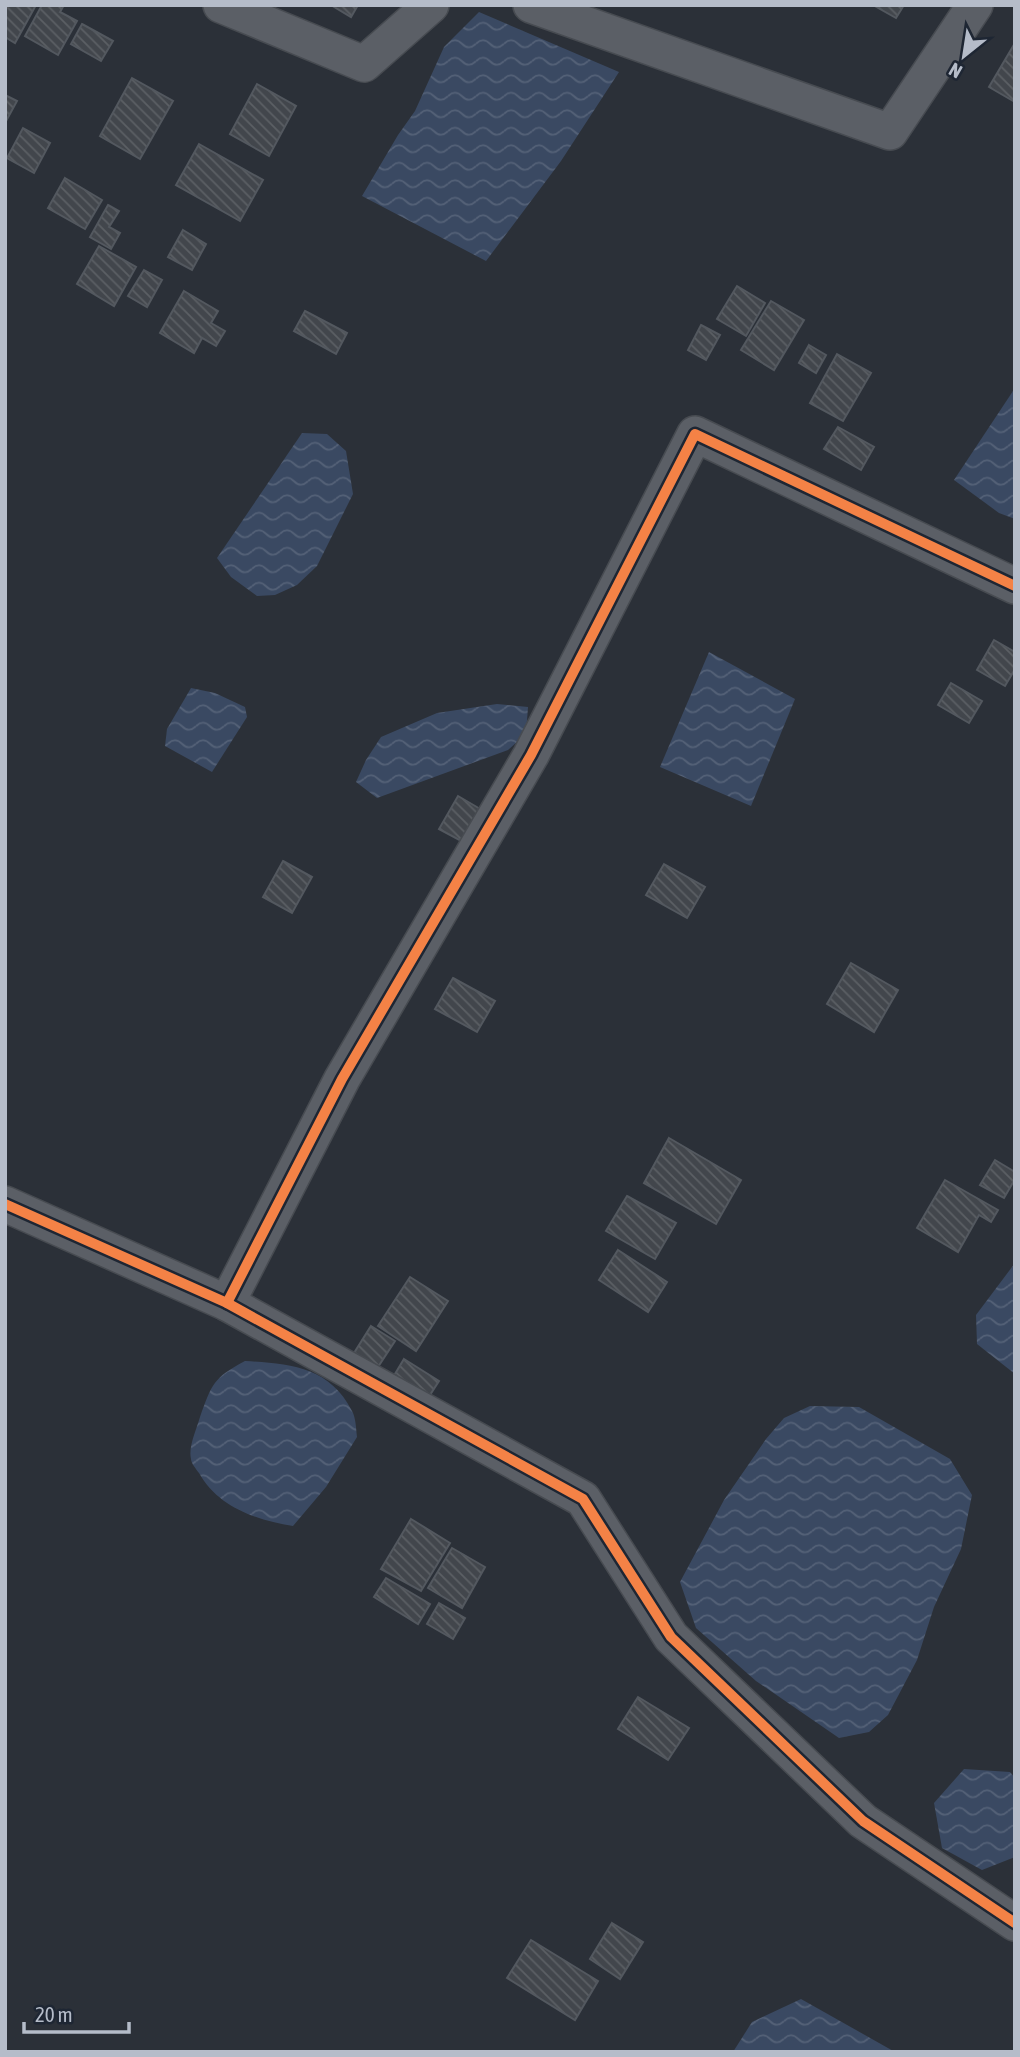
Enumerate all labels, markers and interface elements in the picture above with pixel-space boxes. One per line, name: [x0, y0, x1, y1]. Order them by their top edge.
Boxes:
north arrow: [929, 21, 999, 91]
text: N: [945, 58, 966, 83]
scale bar: [24, 1990, 130, 2034]
text: 20 m: [35, 2002, 73, 2026]

